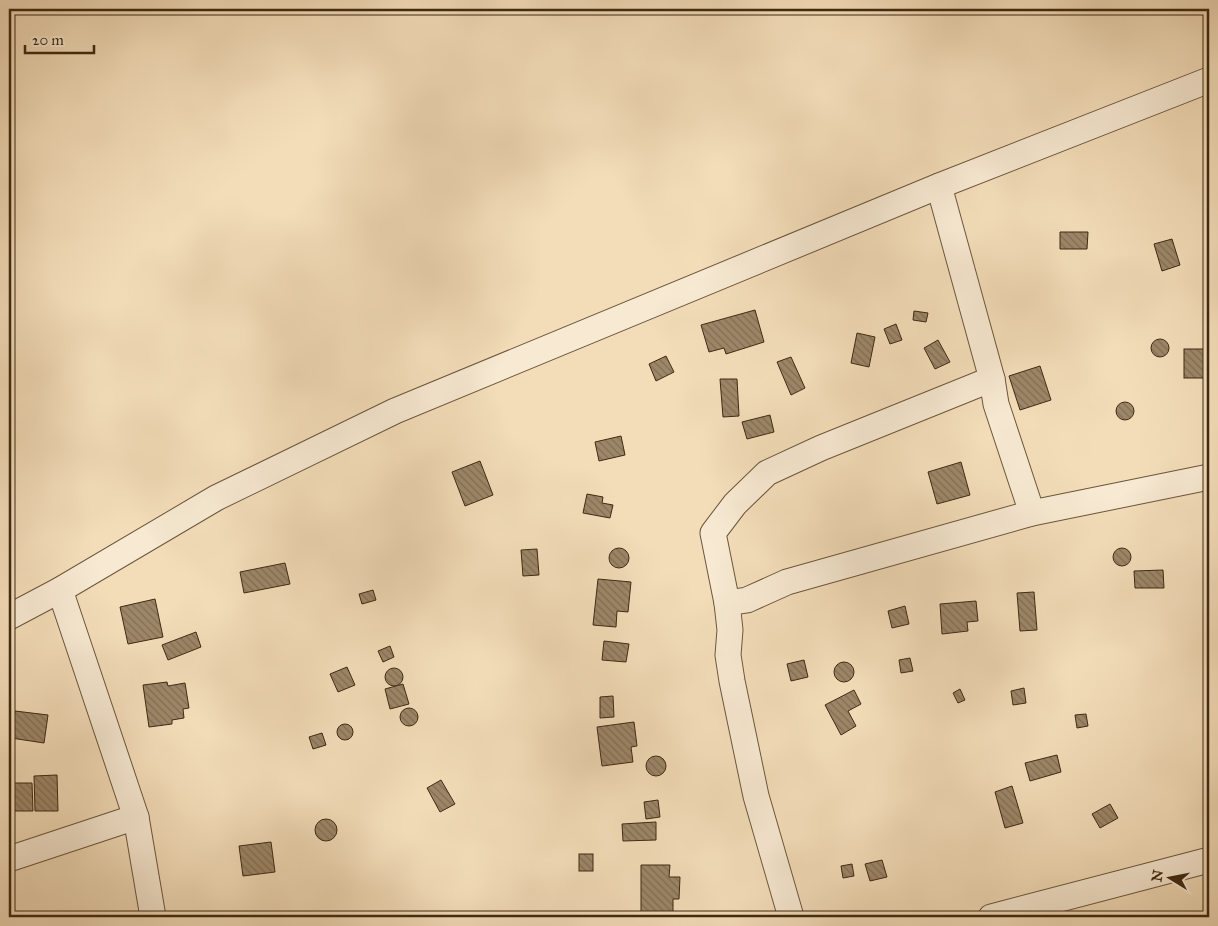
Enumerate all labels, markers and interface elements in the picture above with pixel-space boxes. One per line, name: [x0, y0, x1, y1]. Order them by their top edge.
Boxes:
scale bar: [25, 22, 94, 54]
text: 20 m: [32, 31, 64, 49]
north arrow: [1146, 854, 1196, 904]
text: N: [1148, 868, 1167, 883]

